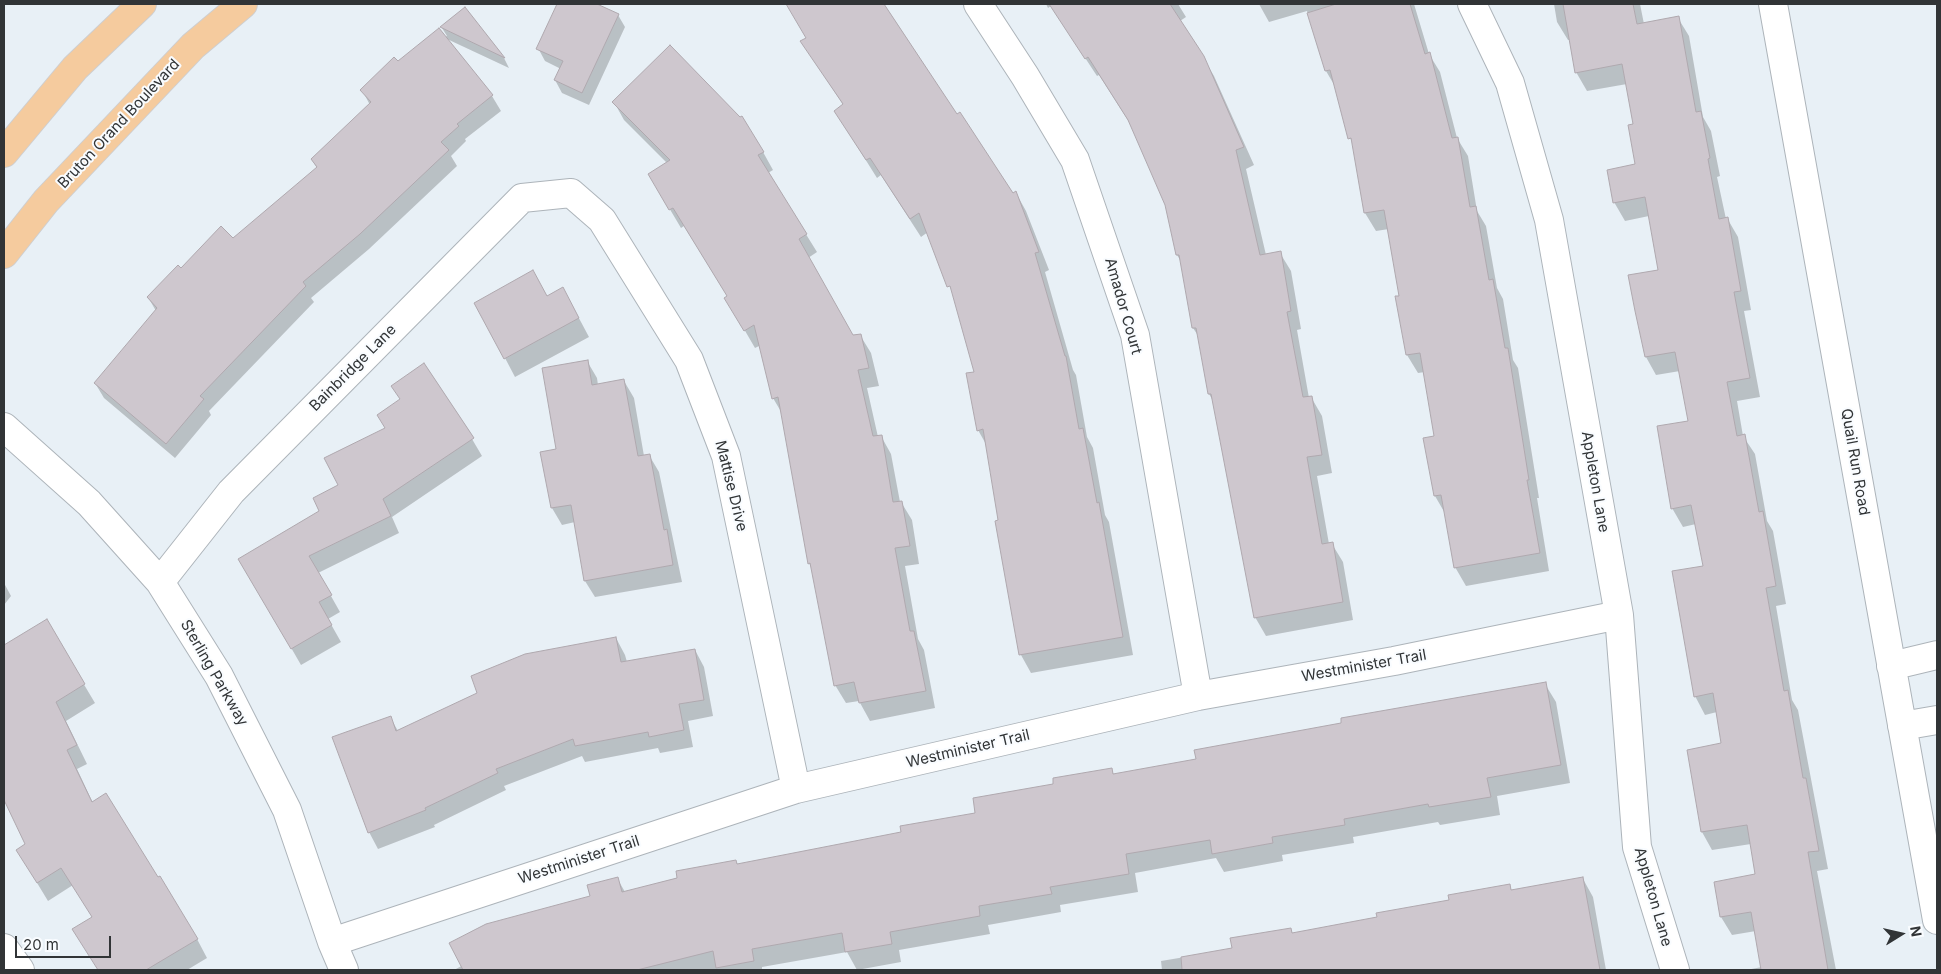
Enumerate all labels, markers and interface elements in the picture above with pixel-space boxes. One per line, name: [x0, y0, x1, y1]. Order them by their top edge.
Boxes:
street label: Bruton Orand Boulevard: [54, 56, 184, 192]
street label: Amador Court: [1101, 256, 1145, 356]
street label: Bainbridge Lane: [306, 321, 400, 415]
street label: Quail Run Road: [1837, 407, 1873, 517]
street label: Appleton Lane: [1577, 430, 1613, 534]
street label: Mattise Drive: [711, 439, 751, 533]
street label: Sterling Parkway: [176, 617, 252, 729]
street label: Westminister Trail: [1300, 646, 1428, 686]
street label: Westminister Trail: [904, 726, 1032, 772]
street label: Westminister Trail: [516, 832, 642, 888]
street label: Appleton Lane: [1630, 845, 1676, 949]
north arrow: [1876, 909, 1926, 959]
text: N: [1907, 925, 1926, 938]
scale bar: [18, 926, 114, 958]
text: 20 m: [23, 935, 59, 954]

